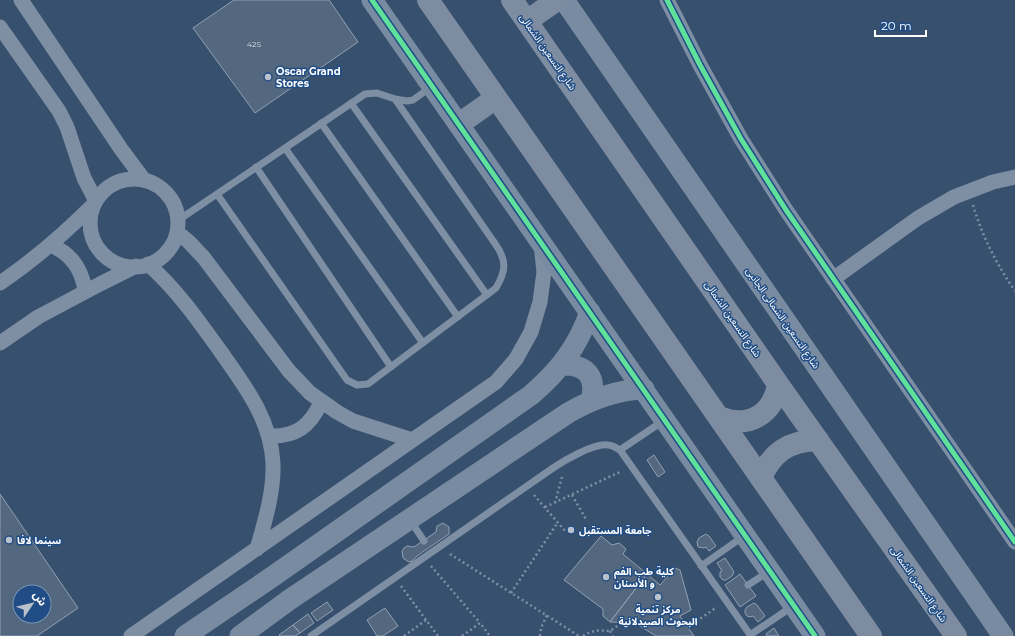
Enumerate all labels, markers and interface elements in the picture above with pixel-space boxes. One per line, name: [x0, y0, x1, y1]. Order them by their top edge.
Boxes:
street label: شارع التسعين الشمالى: [516, 11, 579, 93]
scale bar: [875, 12, 926, 38]
text: 20 m: [881, 18, 912, 33]
house number: 425: [247, 39, 262, 49]
place label: Oscar Grand Stores: [276, 65, 341, 90]
marker: Oscar Grand Stores: [263, 72, 273, 82]
street label: شارع التسعين الشمالى الجانبى: [742, 265, 823, 372]
street label: شارع التسعين الشمالى: [701, 278, 764, 360]
place label: جامعة المستقبل: [579, 524, 652, 537]
marker: جامعة المستقبل: [566, 525, 576, 535]
place label: سينما لافا: [17, 534, 61, 547]
marker: سينما لافا: [4, 535, 14, 545]
street label: شارع التسعين الشمالى: [887, 543, 950, 625]
place label: كلية طب الفم و الأسنان: [614, 565, 674, 590]
marker: كلية طب الفم و الأسنان: [601, 572, 611, 582]
north arrow: [12, 584, 52, 624]
text: ش: [30, 588, 50, 608]
marker: مركز تنمية البحوث الصيدلانية: [653, 592, 663, 602]
place label: مركز تنمية البحوث الصيدلانية: [618, 603, 698, 628]

